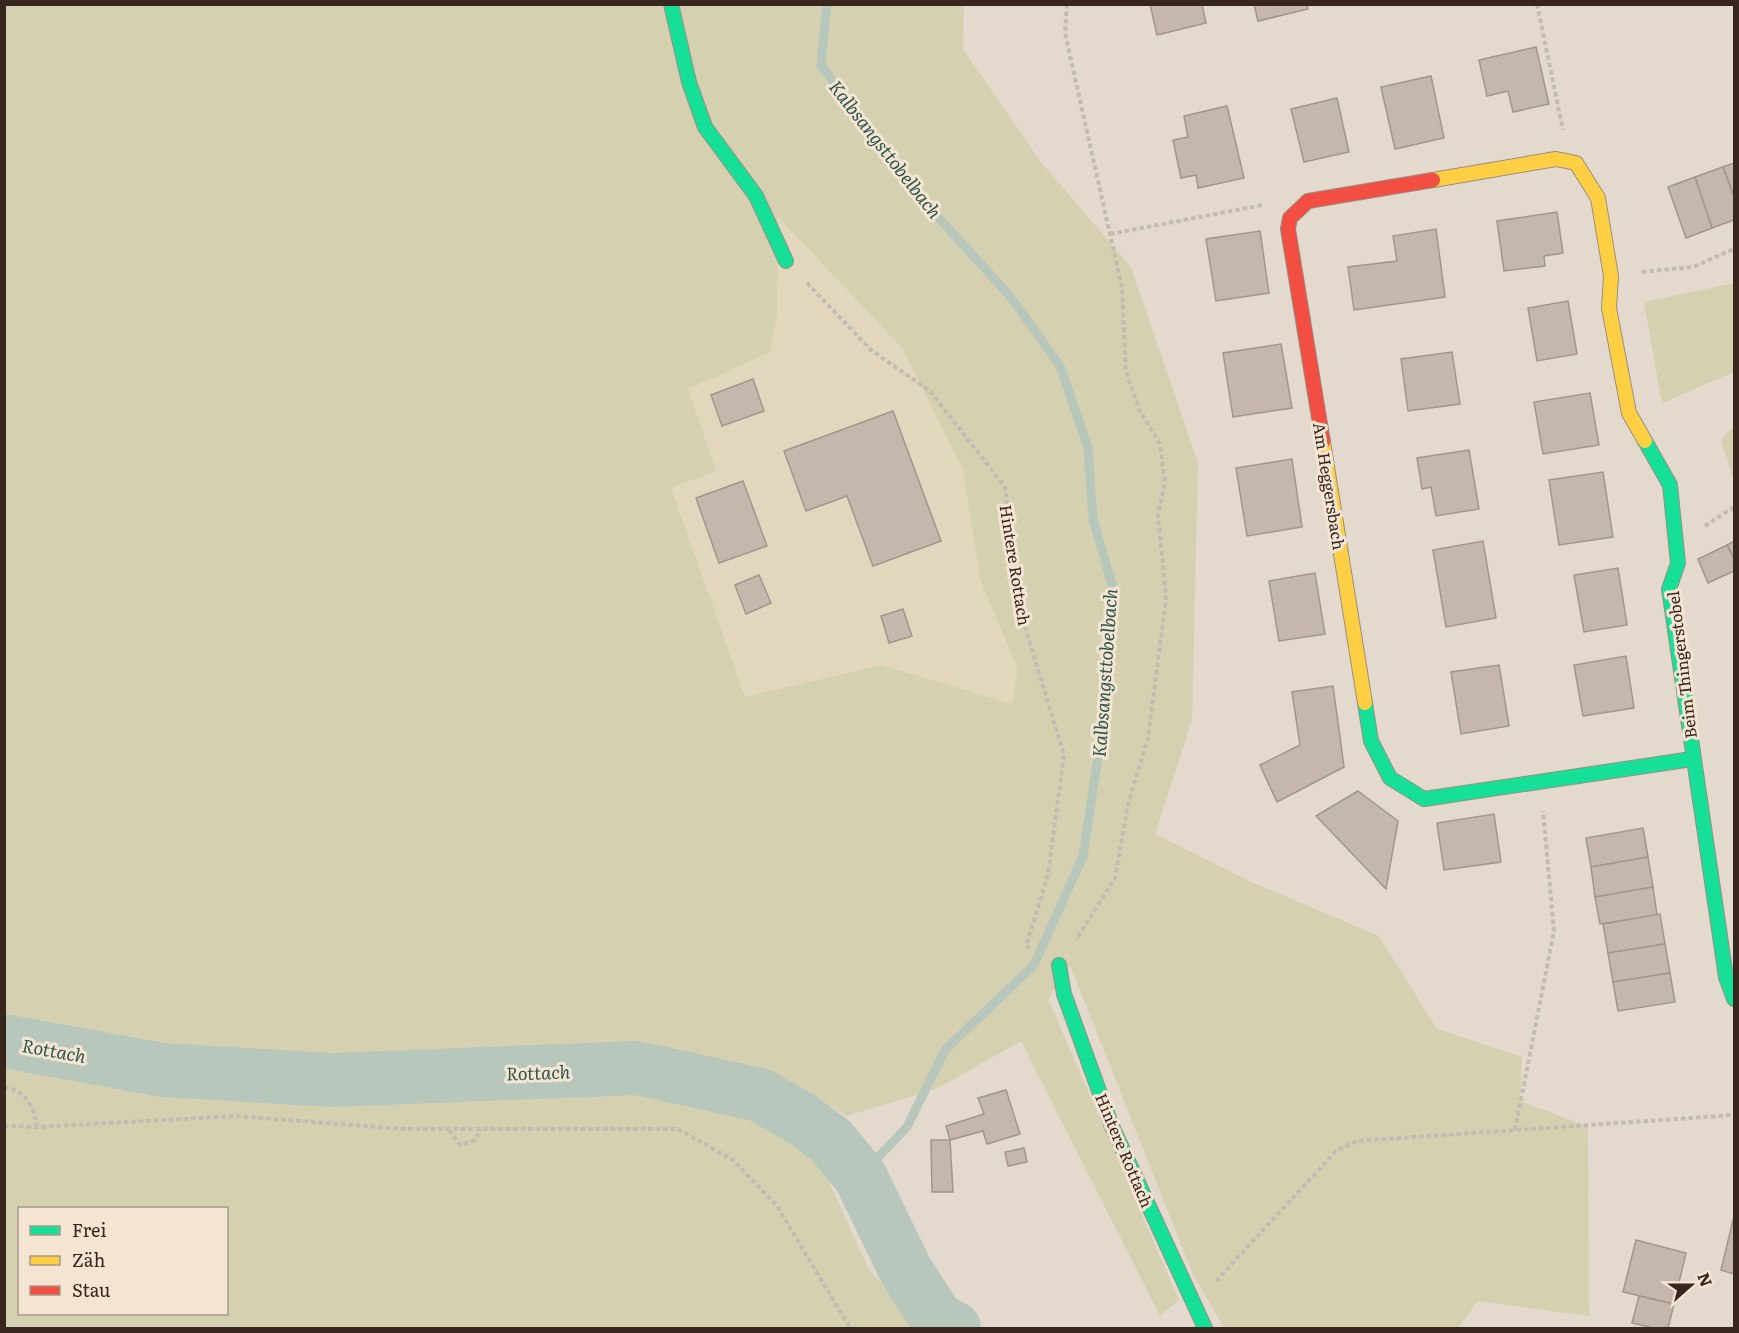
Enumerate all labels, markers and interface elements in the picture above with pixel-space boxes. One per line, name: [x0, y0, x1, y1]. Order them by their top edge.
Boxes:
water label: Kalbsangsttobelbach: [823, 74, 949, 224]
street label: Am Heggersbach: [1308, 421, 1352, 552]
street label: Hintere Rottach: [995, 503, 1037, 628]
water label: Kalbsangsttobelbach: [1085, 587, 1123, 758]
street label: Beim Thingerstobel: [1660, 590, 1702, 740]
water label: Rottach: [20, 1031, 88, 1069]
water label: Rottach: [505, 1057, 571, 1087]
street label: Hintere Rottach: [1090, 1089, 1160, 1211]
legend: [18, 1207, 228, 1315]
text: Frei: [72, 1216, 106, 1243]
text: Zäh: [72, 1246, 106, 1273]
north arrow: [1661, 1255, 1721, 1315]
text: N: [1692, 1269, 1720, 1290]
text: Stau: [72, 1276, 110, 1303]

